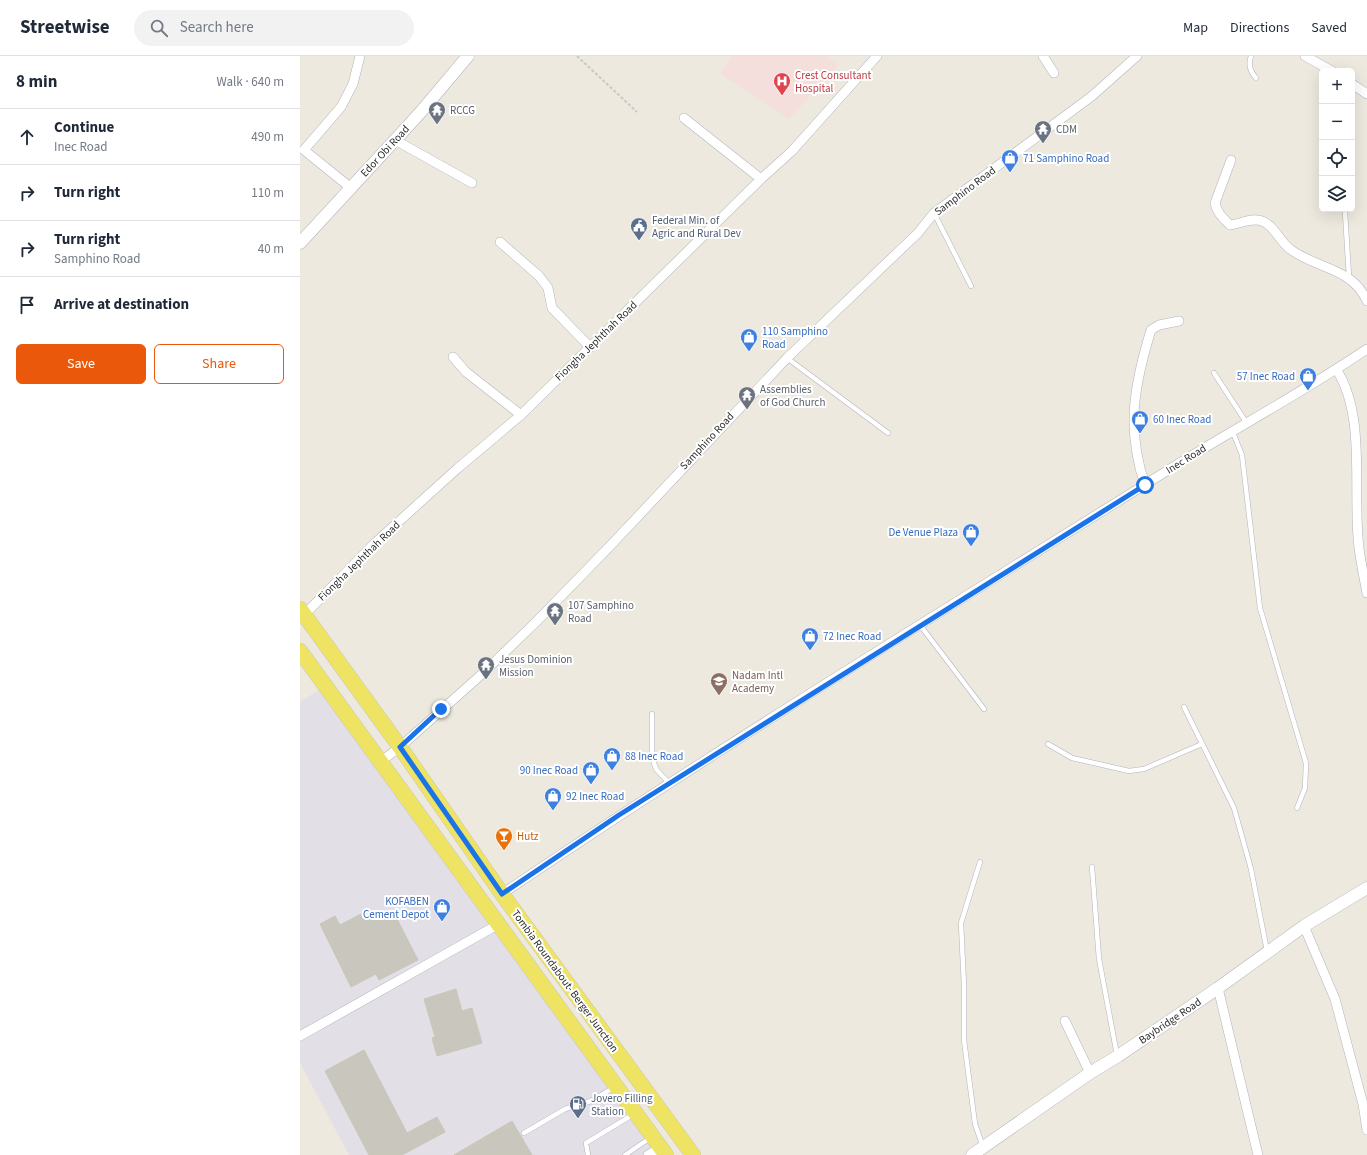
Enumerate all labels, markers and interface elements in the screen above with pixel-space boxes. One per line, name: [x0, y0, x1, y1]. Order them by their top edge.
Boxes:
search box: [134, 10, 414, 46]
text: Streetwise: [20, 14, 110, 41]
icon: search: [148, 17, 170, 39]
text: Search here: [180, 17, 254, 38]
text: Map: [1183, 18, 1208, 38]
text: Directions: [1230, 18, 1289, 38]
text: Saved: [1311, 18, 1347, 38]
place label: Crest Consultant Hospital: [795, 68, 871, 96]
map controls: [1319, 68, 1355, 212]
button: +: [1319, 68, 1355, 104]
text: 8 min: [16, 70, 57, 94]
hospital icon: Crest Consultant Hospital: [772, 71, 792, 96]
text: Walk · 640 m: [216, 73, 284, 91]
temple icon: RCCG: [427, 100, 447, 125]
place label: RCCG: [450, 103, 475, 118]
button: −: [1319, 104, 1355, 140]
text: Continue: [54, 117, 114, 138]
temple icon: CDM: [1033, 119, 1053, 144]
street label: Edor Obi Road: [357, 122, 413, 180]
place label: CDM: [1056, 122, 1077, 137]
icon: ahead: [16, 126, 38, 148]
text: 490 m: [251, 128, 284, 146]
text: Inec Road: [54, 138, 107, 156]
button: locate: [1319, 140, 1355, 176]
shop icon: 71 Samphino Road: [1000, 148, 1020, 173]
place label: 71 Samphino Road: [1023, 151, 1109, 166]
street label: Samphino Road: [931, 163, 999, 219]
button: layers: [1319, 176, 1355, 212]
icon: right: [16, 182, 38, 204]
text: Turn right: [54, 182, 120, 203]
text: 110 m: [251, 184, 284, 202]
place label: Federal Min. of Agric and Rural Dev: [652, 213, 741, 241]
public building icon: Federal Min. of Agric and Rural Dev: [629, 216, 649, 241]
text: Turn right: [54, 229, 120, 250]
icon: right: [16, 238, 38, 260]
text: 40 m: [258, 240, 284, 258]
text: Samphino Road: [54, 250, 140, 268]
icon: arrive: [16, 294, 38, 316]
text: Arrive at destination: [54, 294, 189, 315]
street label: Fiongha Jephthah Road: [551, 298, 641, 384]
place label: 110 Samphino Road: [762, 324, 828, 352]
shop icon: 110 Samphino Road: [739, 327, 759, 352]
button: Save: [16, 344, 146, 384]
button: Share: [154, 344, 284, 384]
shop icon: 57 Inec Road: [1298, 366, 1318, 391]
place label: 57 Inec Road: [1237, 369, 1295, 384]
place label: Assemblies of God Church: [760, 382, 825, 410]
temple icon: Assemblies of God Church: [737, 385, 757, 410]
street label: Samphino Road: [677, 409, 737, 473]
shop icon: 60 Inec Road: [1130, 409, 1150, 434]
place label: 60 Inec Road: [1153, 412, 1211, 427]
street label: Inec Road: [1163, 441, 1209, 477]
route start: [1136, 476, 1154, 494]
street label: Fiongha Jephthah Road: [314, 518, 404, 604]
shop icon: De Venue Plaza: [961, 522, 981, 547]
place label: De Venue Plaza: [888, 525, 958, 540]
place label: 107 Samphino Road: [568, 598, 634, 626]
temple icon: 107 Samphino Road: [545, 601, 565, 626]
shop icon: 72 Inec Road: [800, 626, 820, 651]
place label: 72 Inec Road: [823, 629, 881, 644]
place label: Jesus Dominion Mission: [499, 652, 572, 680]
temple icon: Jesus Dominion Mission: [476, 655, 496, 680]
place label: Nadam Intl Academy: [732, 668, 783, 696]
school or university icon: Nadam Intl Academy: [709, 671, 729, 696]
route end: [432, 700, 450, 718]
shop icon: 88 Inec Road: [602, 746, 622, 771]
place label: 88 Inec Road: [625, 749, 683, 764]
shop icon: 90 Inec Road: [581, 760, 601, 785]
place label: 90 Inec Road: [520, 763, 578, 778]
shop icon: 92 Inec Road: [543, 786, 563, 811]
place label: 92 Inec Road: [566, 789, 624, 804]
bar icon: Hutz: [494, 826, 514, 851]
place label: Hutz: [517, 829, 539, 844]
place label: KOFABEN Cement Depot: [363, 894, 429, 922]
shop icon: KOFABEN Cement Depot: [432, 897, 452, 922]
street label: Tombia Roundabout- Berger Junction: [508, 907, 622, 1055]
street label: Baybridge Road: [1136, 995, 1204, 1047]
place label: Jovero Filling Station: [591, 1091, 653, 1119]
fuel station icon: Jovero Filling Station: [568, 1094, 588, 1119]

